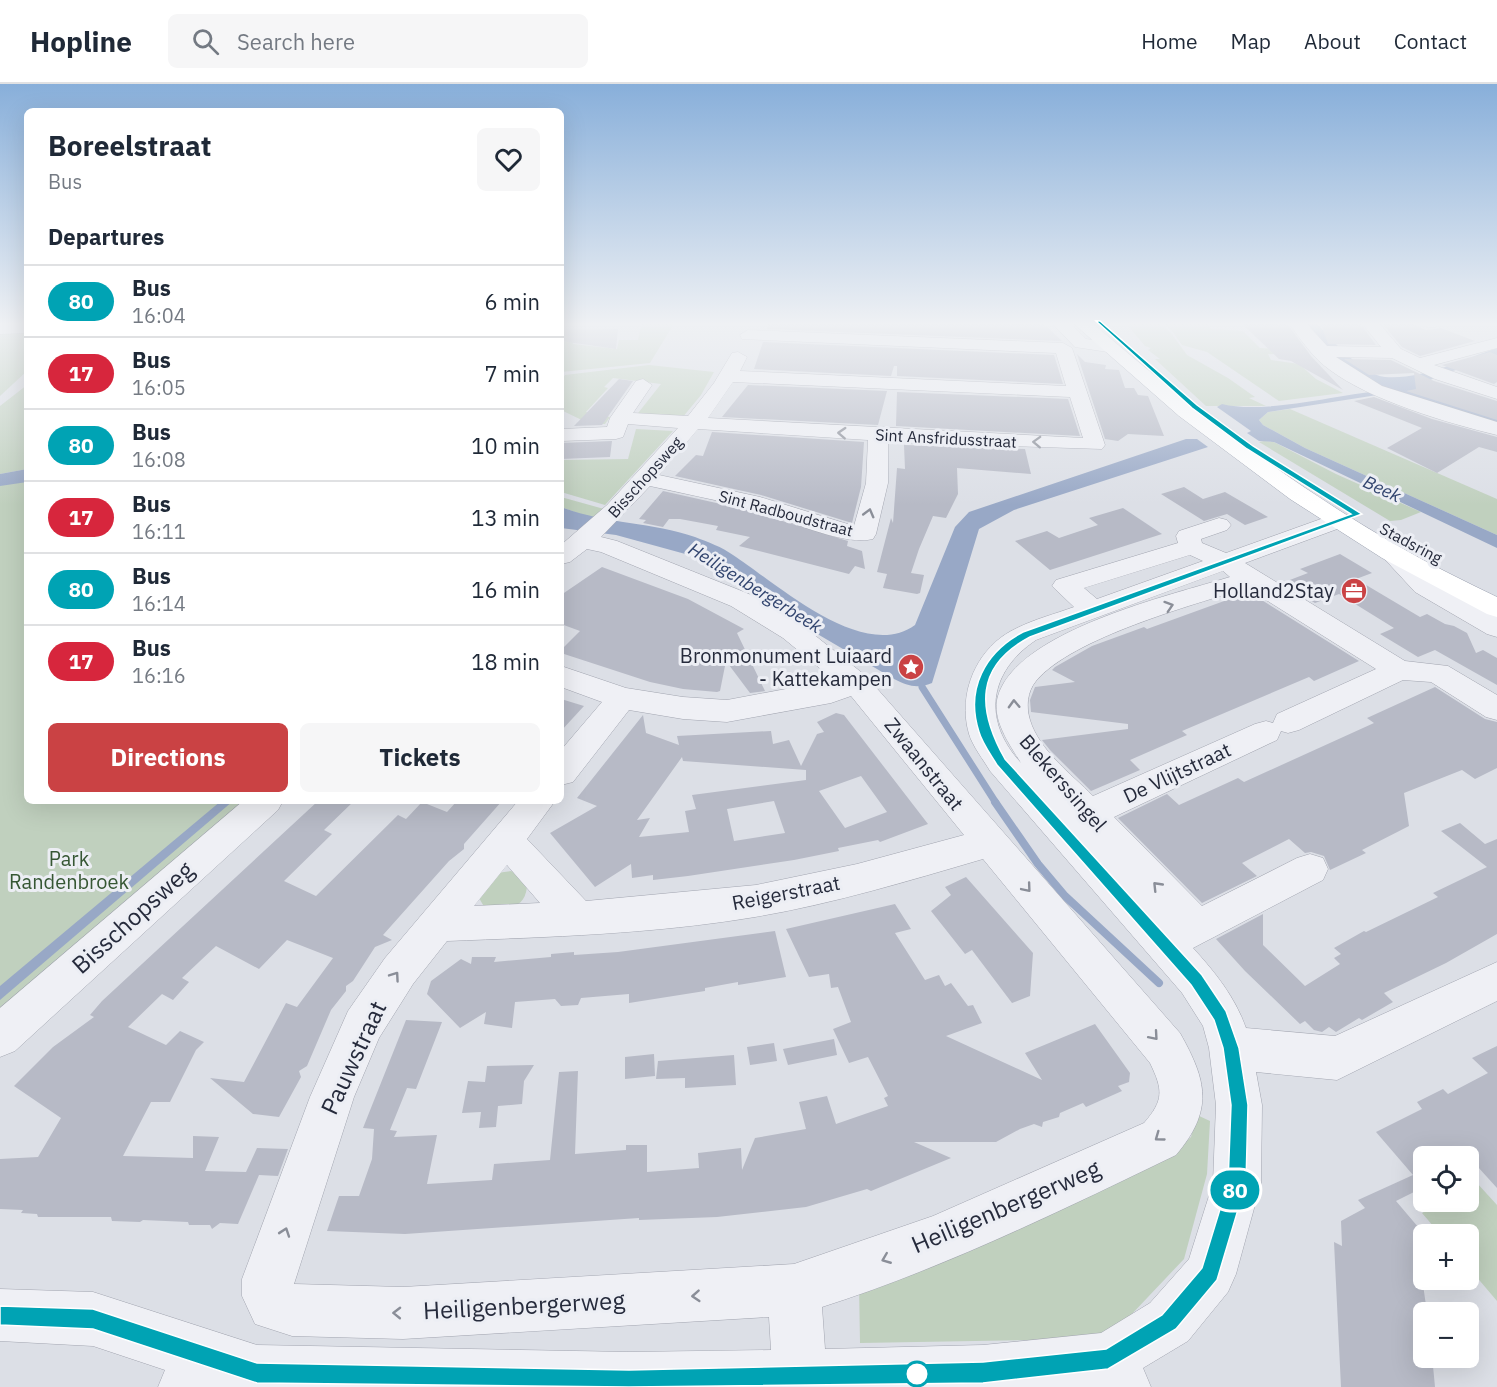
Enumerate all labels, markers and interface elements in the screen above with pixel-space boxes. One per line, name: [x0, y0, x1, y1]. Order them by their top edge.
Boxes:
search box: [168, 14, 588, 68]
text: Hopline: [30, 23, 132, 60]
icon: search: [189, 25, 222, 58]
text: Search here: [237, 27, 355, 56]
text: Home: [1141, 27, 1198, 55]
text: Map: [1231, 27, 1271, 55]
text: About: [1304, 27, 1361, 55]
text: Contact: [1394, 27, 1467, 55]
text: Boreelstraat: [48, 127, 212, 164]
button: heart: [477, 128, 540, 191]
text: Bus: [48, 168, 82, 195]
text: Departures: [48, 222, 164, 251]
text: Bus: [132, 273, 171, 302]
text: 80: [68, 287, 94, 315]
text: 6 min: [484, 287, 540, 316]
text: 16:04: [132, 302, 186, 329]
text: Bus: [132, 345, 171, 374]
text: 17: [68, 359, 94, 387]
text: 7 min: [484, 359, 540, 388]
text: 16:05: [132, 374, 186, 401]
text: Bus: [132, 417, 171, 446]
street label: Sint Ansfridusstraat: [875, 424, 1017, 452]
one-way arrow: [837, 427, 846, 440]
text: 80: [68, 431, 94, 459]
text: 10 min: [471, 431, 540, 460]
street label: Bisschopsweg: [603, 432, 687, 522]
one-way arrow: [1032, 436, 1041, 449]
text: 16:08: [132, 446, 186, 473]
water label: Beek: [1360, 470, 1405, 507]
street label: Sint Radboudstraat: [717, 485, 855, 541]
text: Bus: [132, 489, 171, 518]
text: 17: [68, 503, 94, 531]
text: 13 min: [471, 503, 540, 532]
one-way arrow: [862, 508, 874, 519]
text: 16:11: [132, 518, 186, 545]
street label: Stadsring: [1376, 518, 1446, 568]
water label: Heiligenbergerbeek: [684, 537, 827, 638]
text: Bus: [132, 561, 171, 590]
text: 80: [68, 575, 94, 603]
text: 16 min: [471, 575, 540, 604]
office icon: Holland2Stay: [1339, 576, 1369, 606]
place label: Holland2Stay: [1213, 577, 1334, 604]
text: 16:14: [132, 590, 186, 617]
one-way arrow: [1163, 601, 1174, 613]
text: Bus: [132, 633, 171, 662]
place label: Bronmonument Luiaard - Kattekampen: [680, 642, 892, 692]
text: 17: [68, 647, 94, 675]
text: 18 min: [471, 647, 540, 676]
place icon: Bronmonument Luiaard - Kattekampen: [896, 652, 926, 682]
text: 16:16: [132, 662, 186, 689]
one-way arrow: [1007, 699, 1020, 708]
street label: Zwaanstraat: [879, 712, 970, 816]
button: Directions: [48, 723, 288, 792]
button: Tickets: [300, 723, 540, 792]
street label: Blekerssingel: [1014, 728, 1113, 837]
street label: De Vlijtstraat: [1119, 736, 1235, 809]
park label: Park Randenbroek: [9, 845, 130, 895]
street label: Bisschopsweg: [65, 854, 200, 981]
street label: Reigerstraat: [730, 869, 842, 916]
one-way arrow: [1020, 881, 1031, 892]
one-way arrow: [1154, 882, 1165, 893]
one-way arrow: [388, 972, 399, 983]
street label: Pauwstraat: [313, 996, 393, 1120]
one-way arrow: [1147, 1029, 1158, 1040]
one-way arrow: [1155, 1130, 1166, 1141]
map controls: [1413, 1146, 1479, 1368]
button: locate: [1413, 1146, 1479, 1212]
street label: Heiligenbergerweg: [906, 1152, 1105, 1260]
line badge: 80: [1208, 1170, 1262, 1210]
text: 80: [1222, 1176, 1248, 1204]
button: +: [1413, 1224, 1479, 1290]
one-way arrow: [277, 1227, 290, 1237]
one-way arrow: [881, 1252, 892, 1264]
street label: Heiligenbergerweg: [422, 1284, 626, 1326]
one-way arrow: [692, 1289, 701, 1302]
button: −: [1413, 1302, 1479, 1368]
one-way arrow: [392, 1307, 401, 1319]
unlabelled marker: [904, 1361, 930, 1387]

